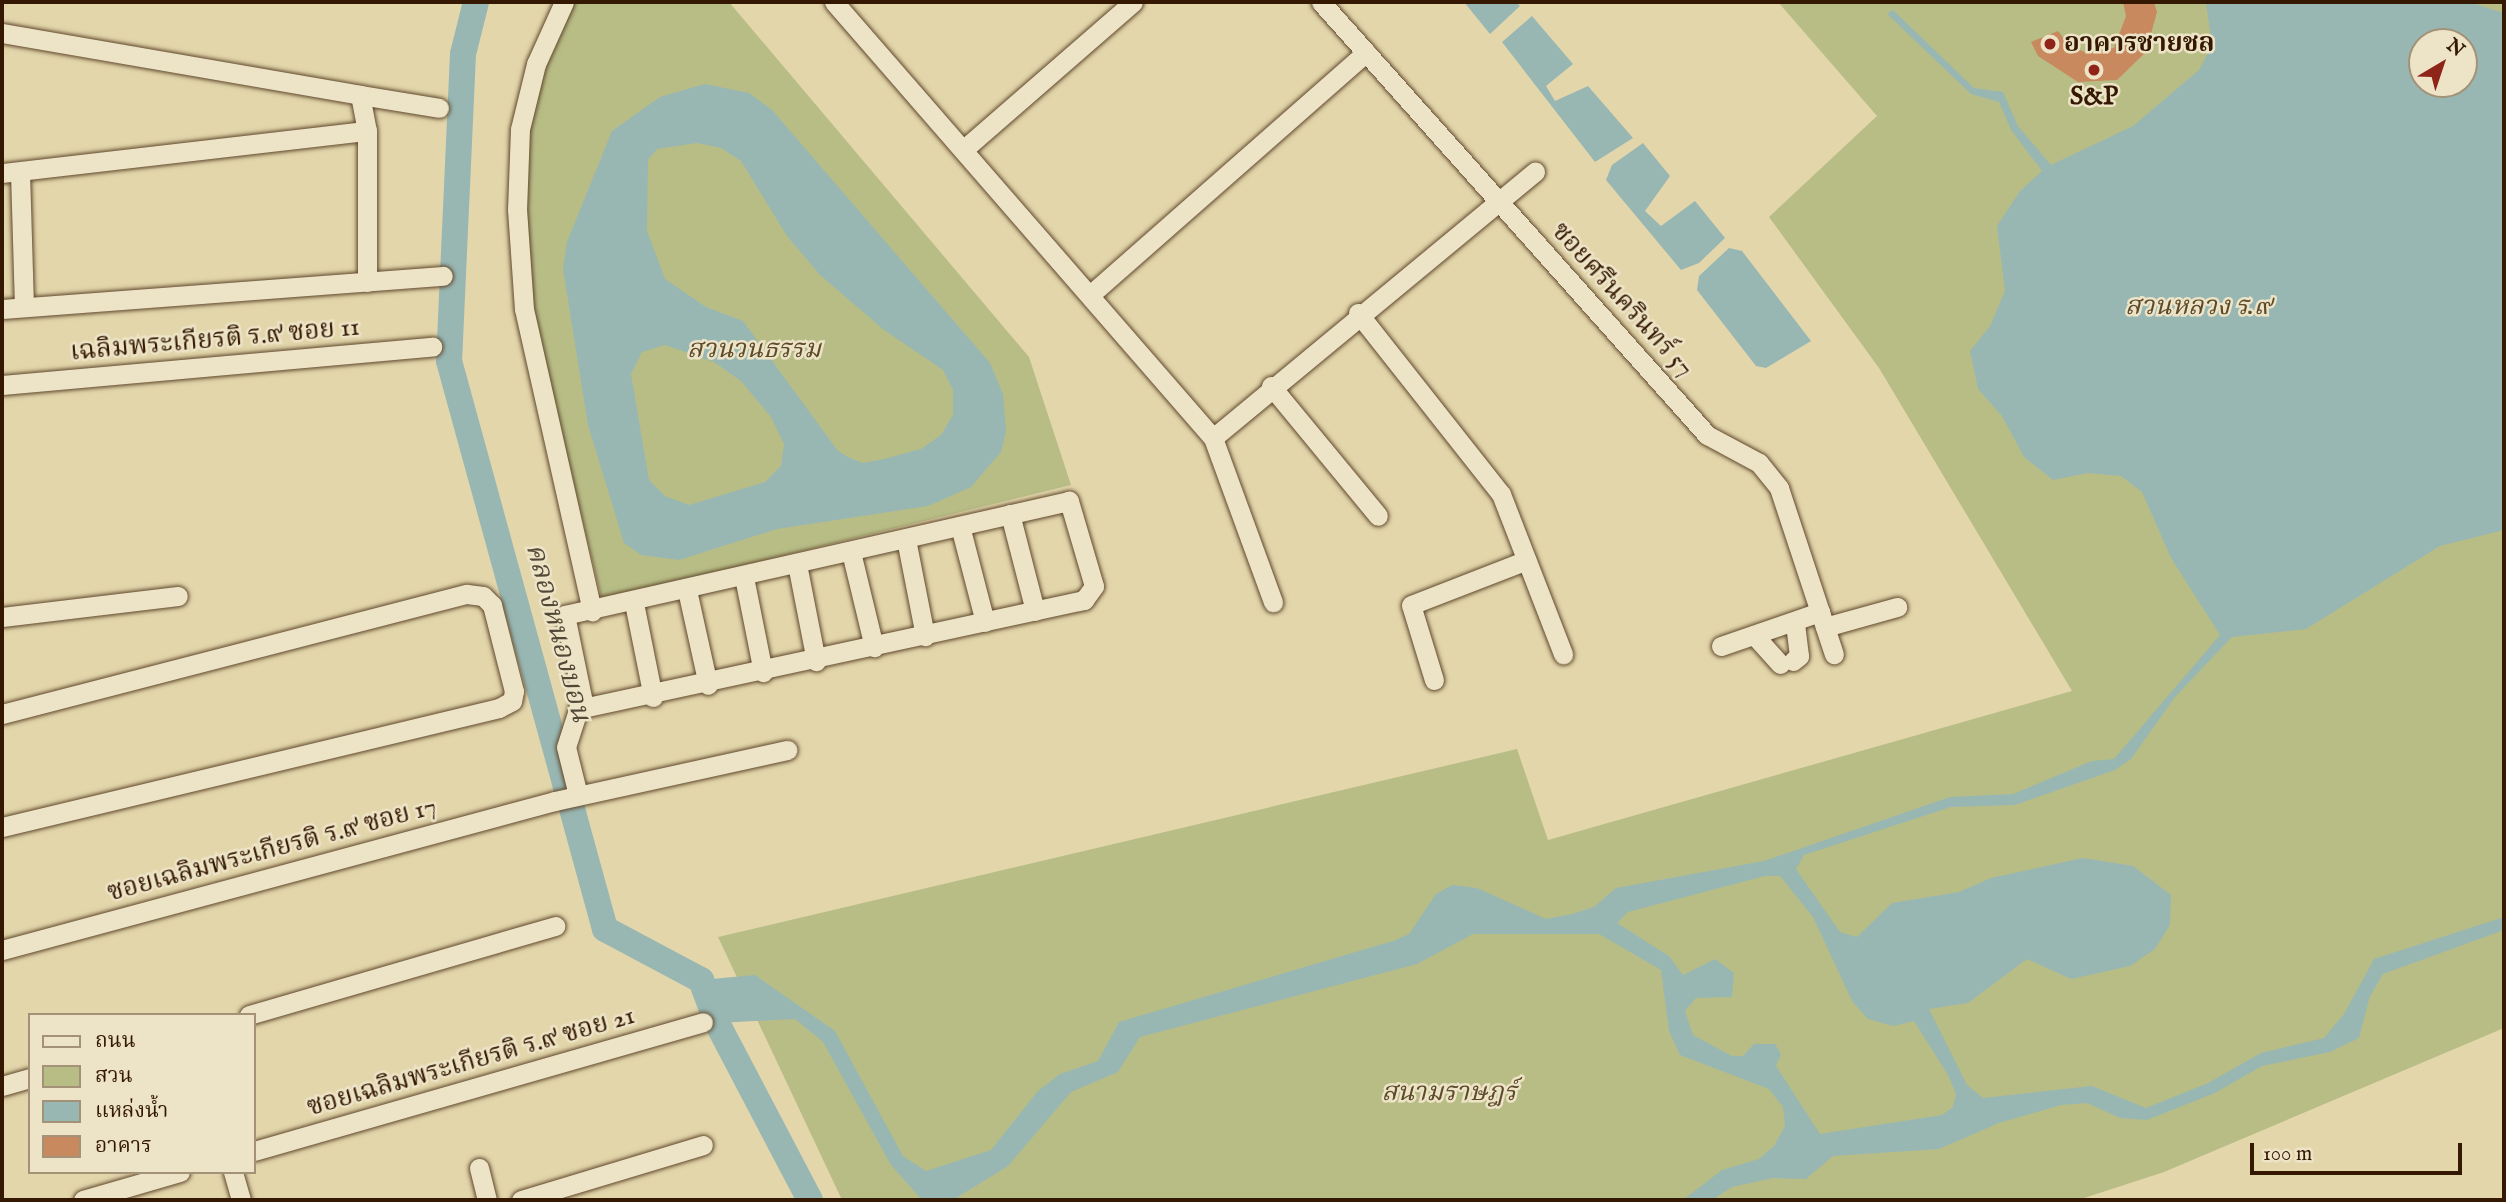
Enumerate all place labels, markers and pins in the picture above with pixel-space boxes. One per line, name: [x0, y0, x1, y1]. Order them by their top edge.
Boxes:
place label: อาคารชายชล: [2064, 28, 2215, 60]
marker: อาคารชายชล: [2042, 36, 2058, 52]
marker: S&P: [2086, 62, 2102, 78]
place label: S&P: [2070, 81, 2118, 113]

